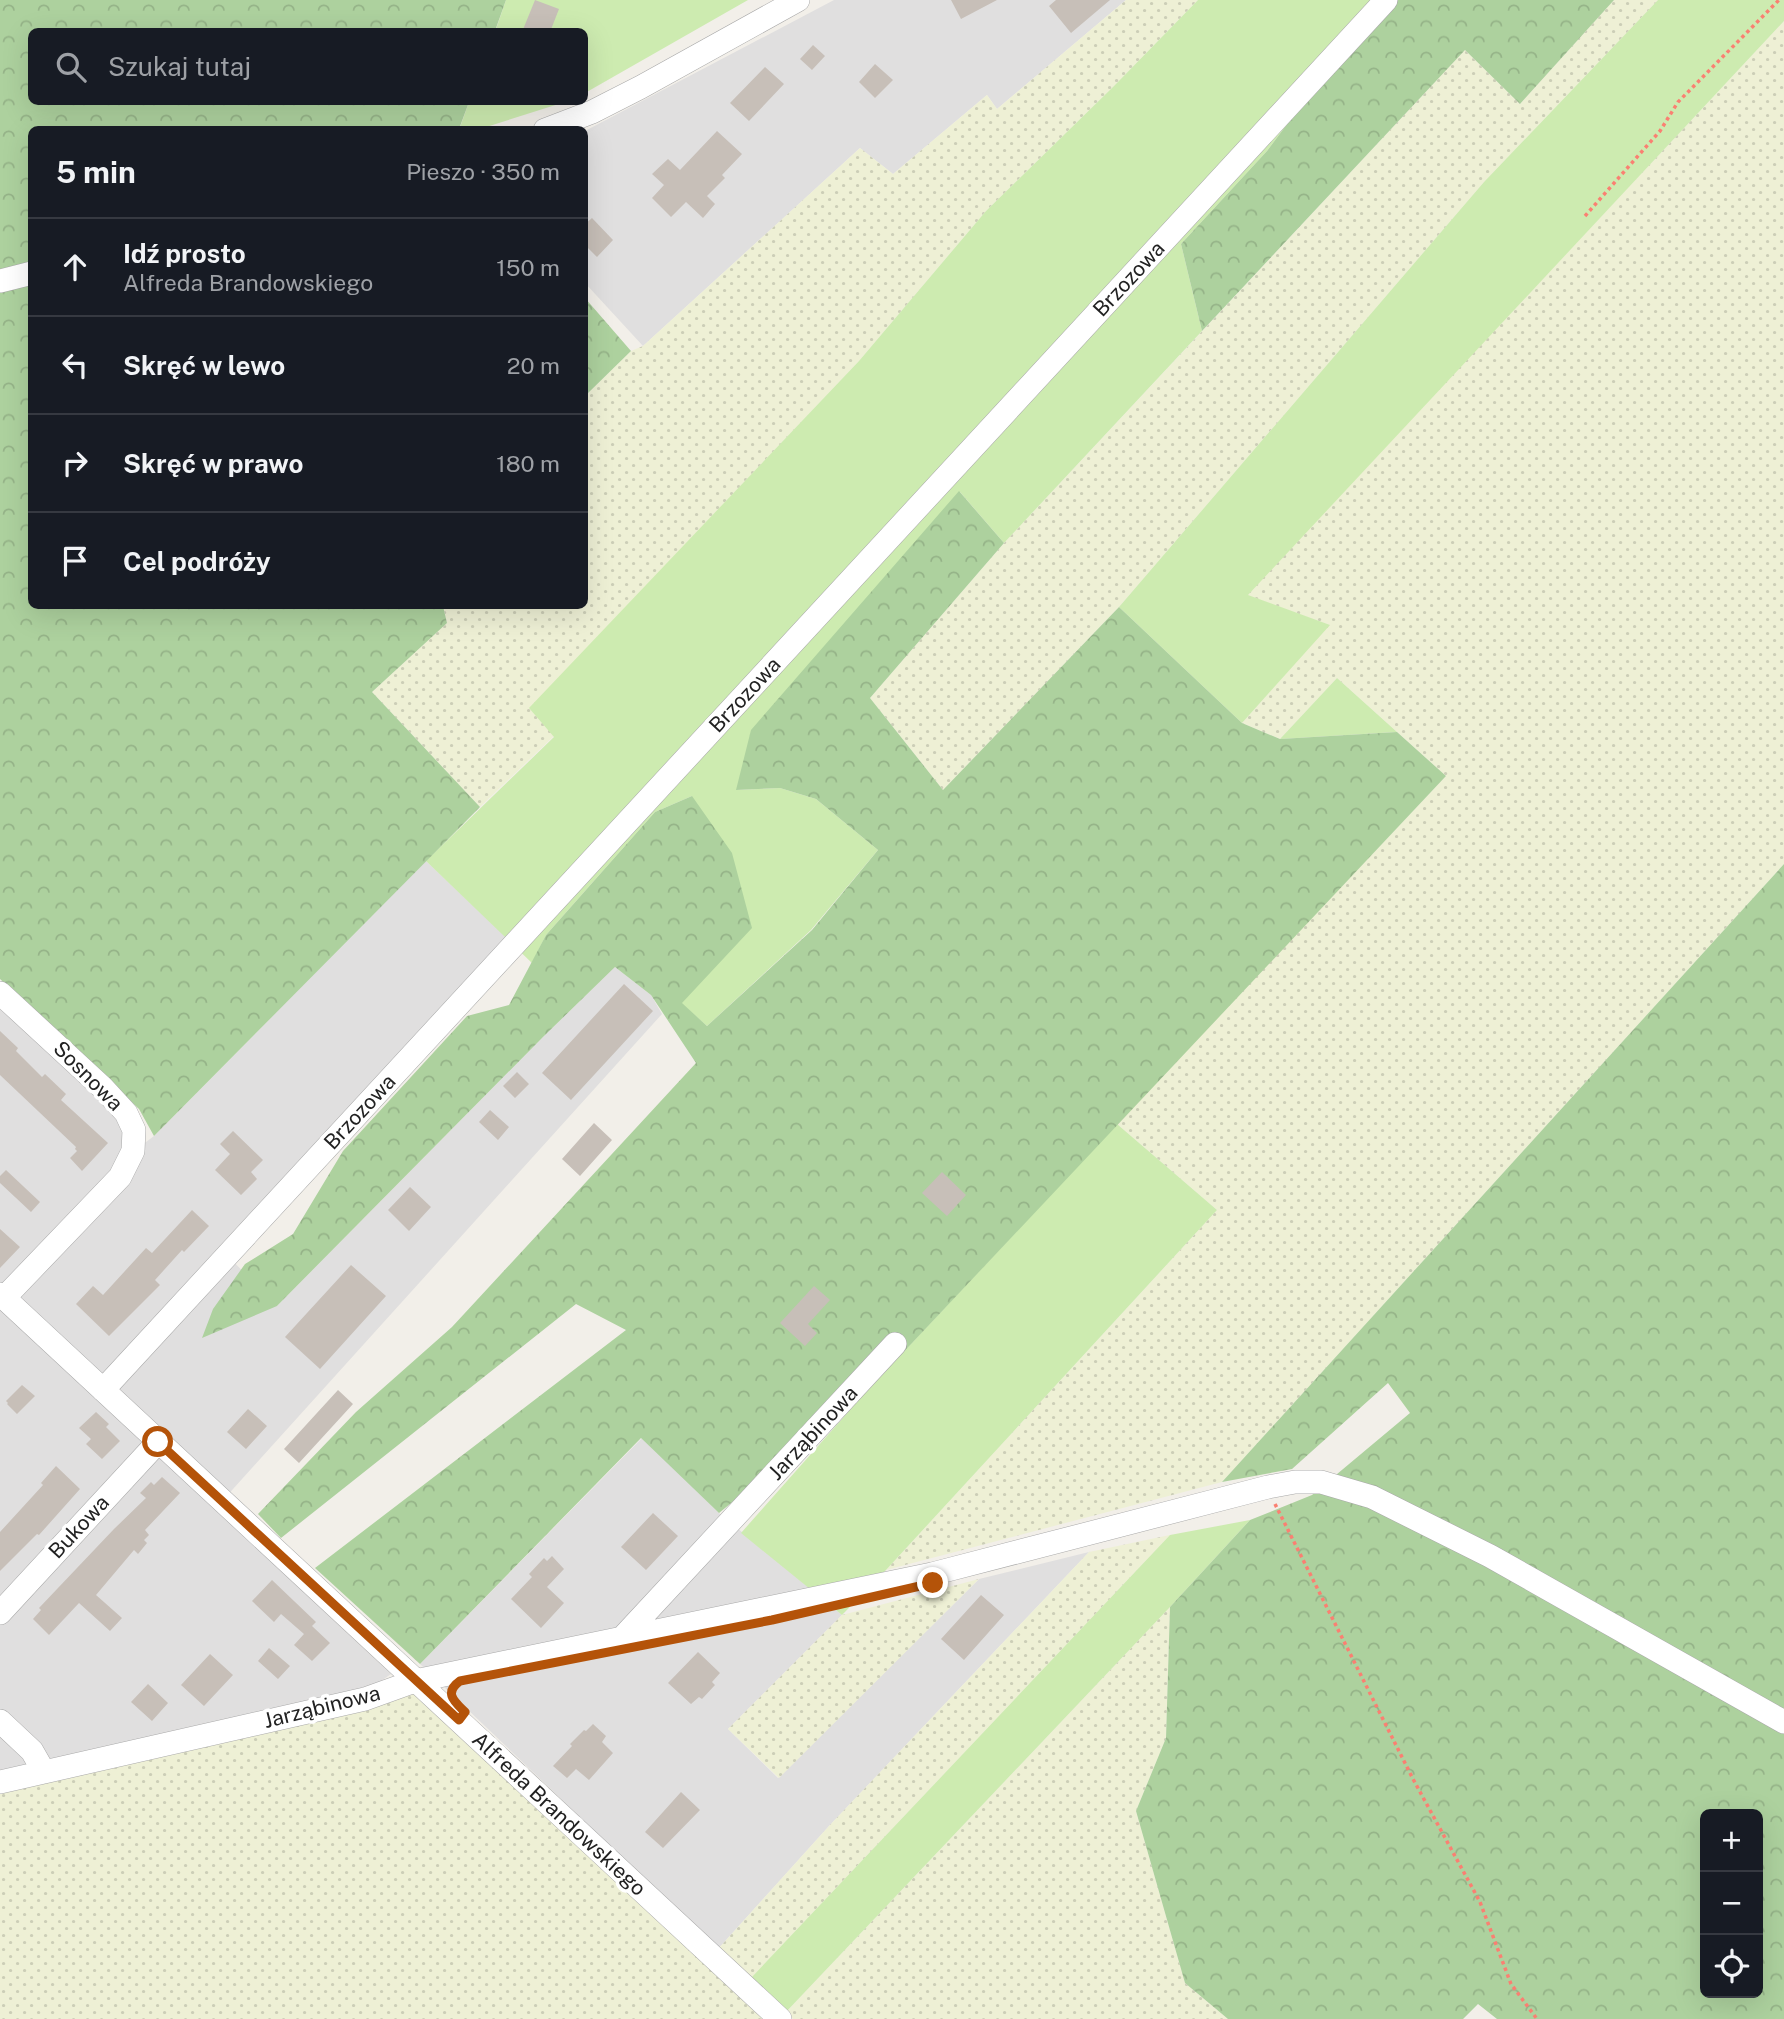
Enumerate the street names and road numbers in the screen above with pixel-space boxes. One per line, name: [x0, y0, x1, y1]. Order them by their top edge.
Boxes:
street label: Brzozowa: [1088, 236, 1170, 321]
street label: Brzozowa: [704, 652, 786, 737]
street label: Sosnowa: [48, 1036, 128, 1116]
street label: Brzozowa: [319, 1069, 401, 1154]
street label: Jarząbinowa: [763, 1380, 862, 1485]
street label: Bukowa: [43, 1490, 114, 1563]
street label: Jarząbinowa: [261, 1680, 383, 1733]
street label: Alfreda Brandowskiego: [467, 1727, 651, 1901]

